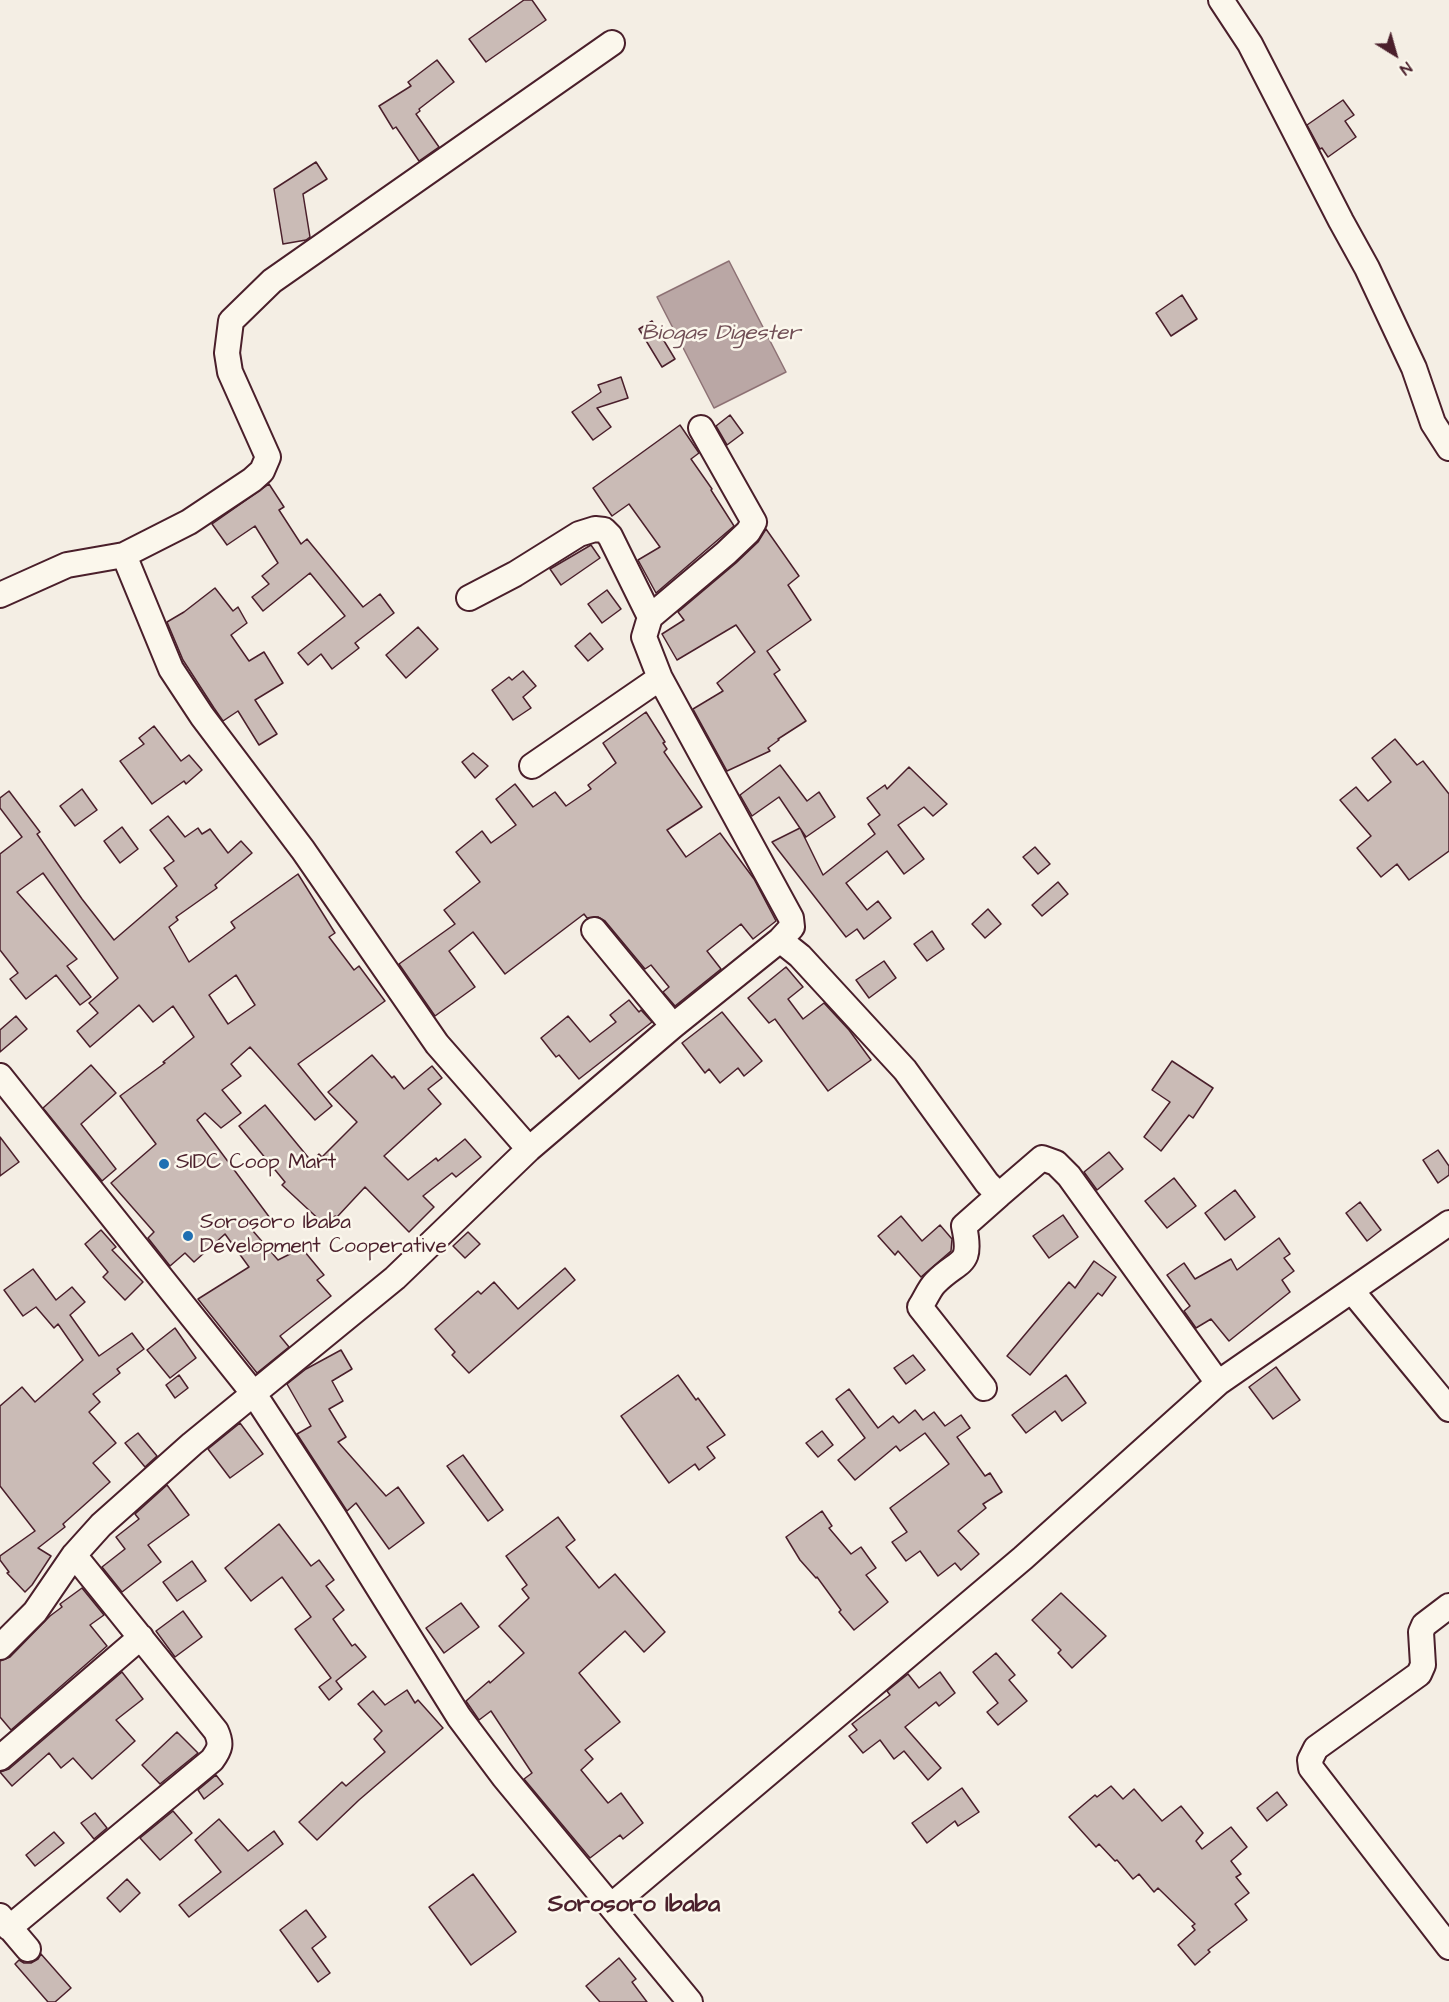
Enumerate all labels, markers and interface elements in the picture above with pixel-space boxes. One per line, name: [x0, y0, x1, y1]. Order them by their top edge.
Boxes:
north arrow: [1365, 24, 1425, 84]
text: N: [1395, 57, 1416, 80]
water label: Biogas Digester: [642, 321, 800, 347]
place label: SIDC Coop Mart: [176, 1151, 336, 1177]
marker: SIDC Coop Mart: [157, 1157, 171, 1171]
place label: Sorosoro Ibaba Development Cooperative: [200, 1211, 447, 1261]
marker: Sorosoro Ibaba Development Cooperative: [181, 1229, 195, 1243]
district label: Sorosoro Ibaba: [548, 1892, 720, 1920]

